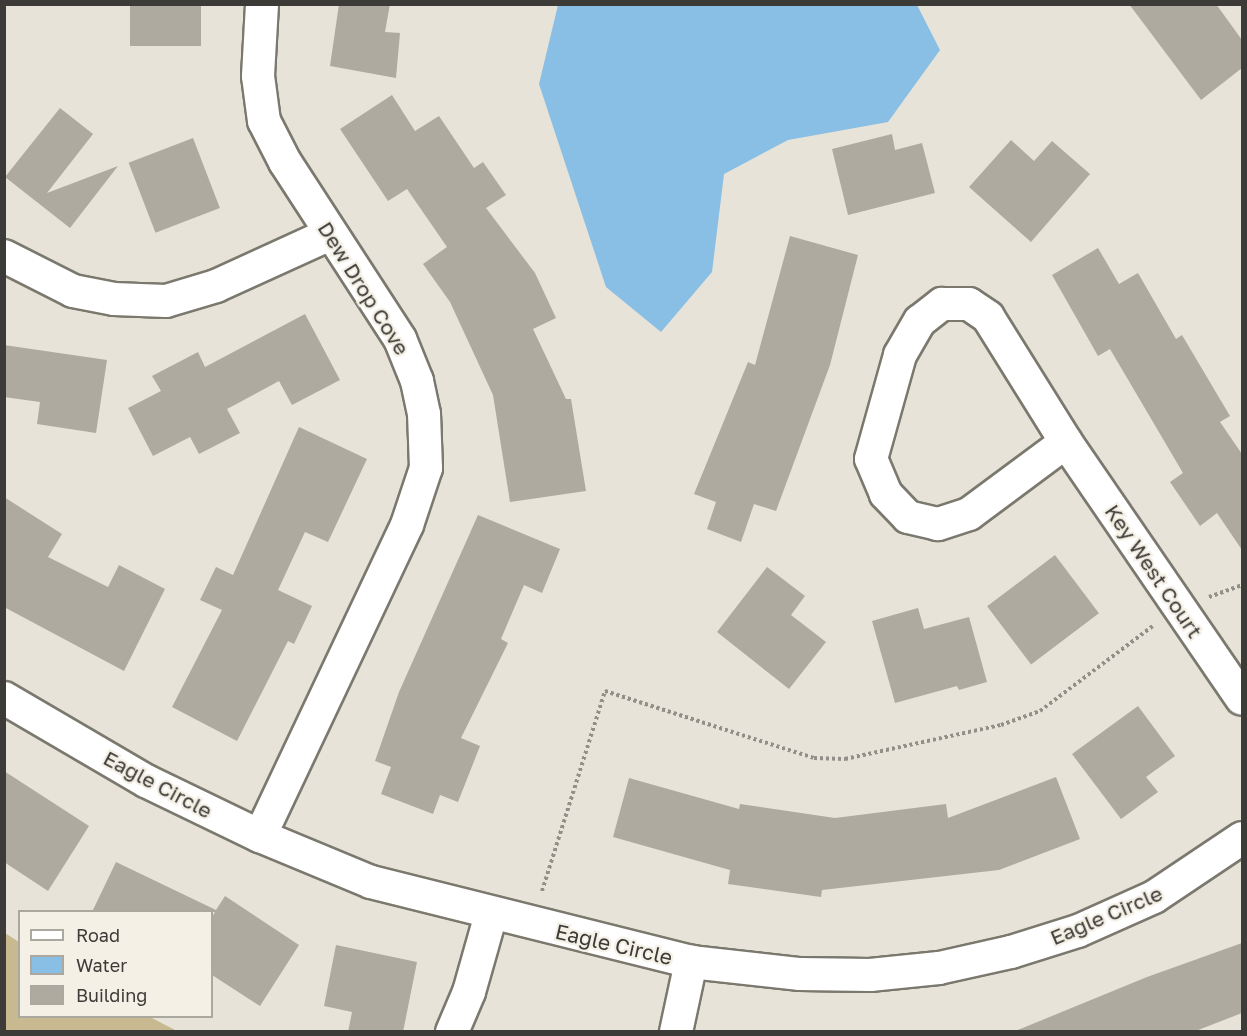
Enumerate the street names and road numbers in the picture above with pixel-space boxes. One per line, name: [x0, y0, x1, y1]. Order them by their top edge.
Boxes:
street label: Dew Drop Cove: [313, 217, 415, 359]
street label: Key West Court: [1100, 499, 1208, 643]
street label: Eagle Circle: [99, 745, 217, 823]
street label: Eagle Circle: [1046, 880, 1166, 950]
street label: Eagle Circle: [553, 918, 675, 970]

